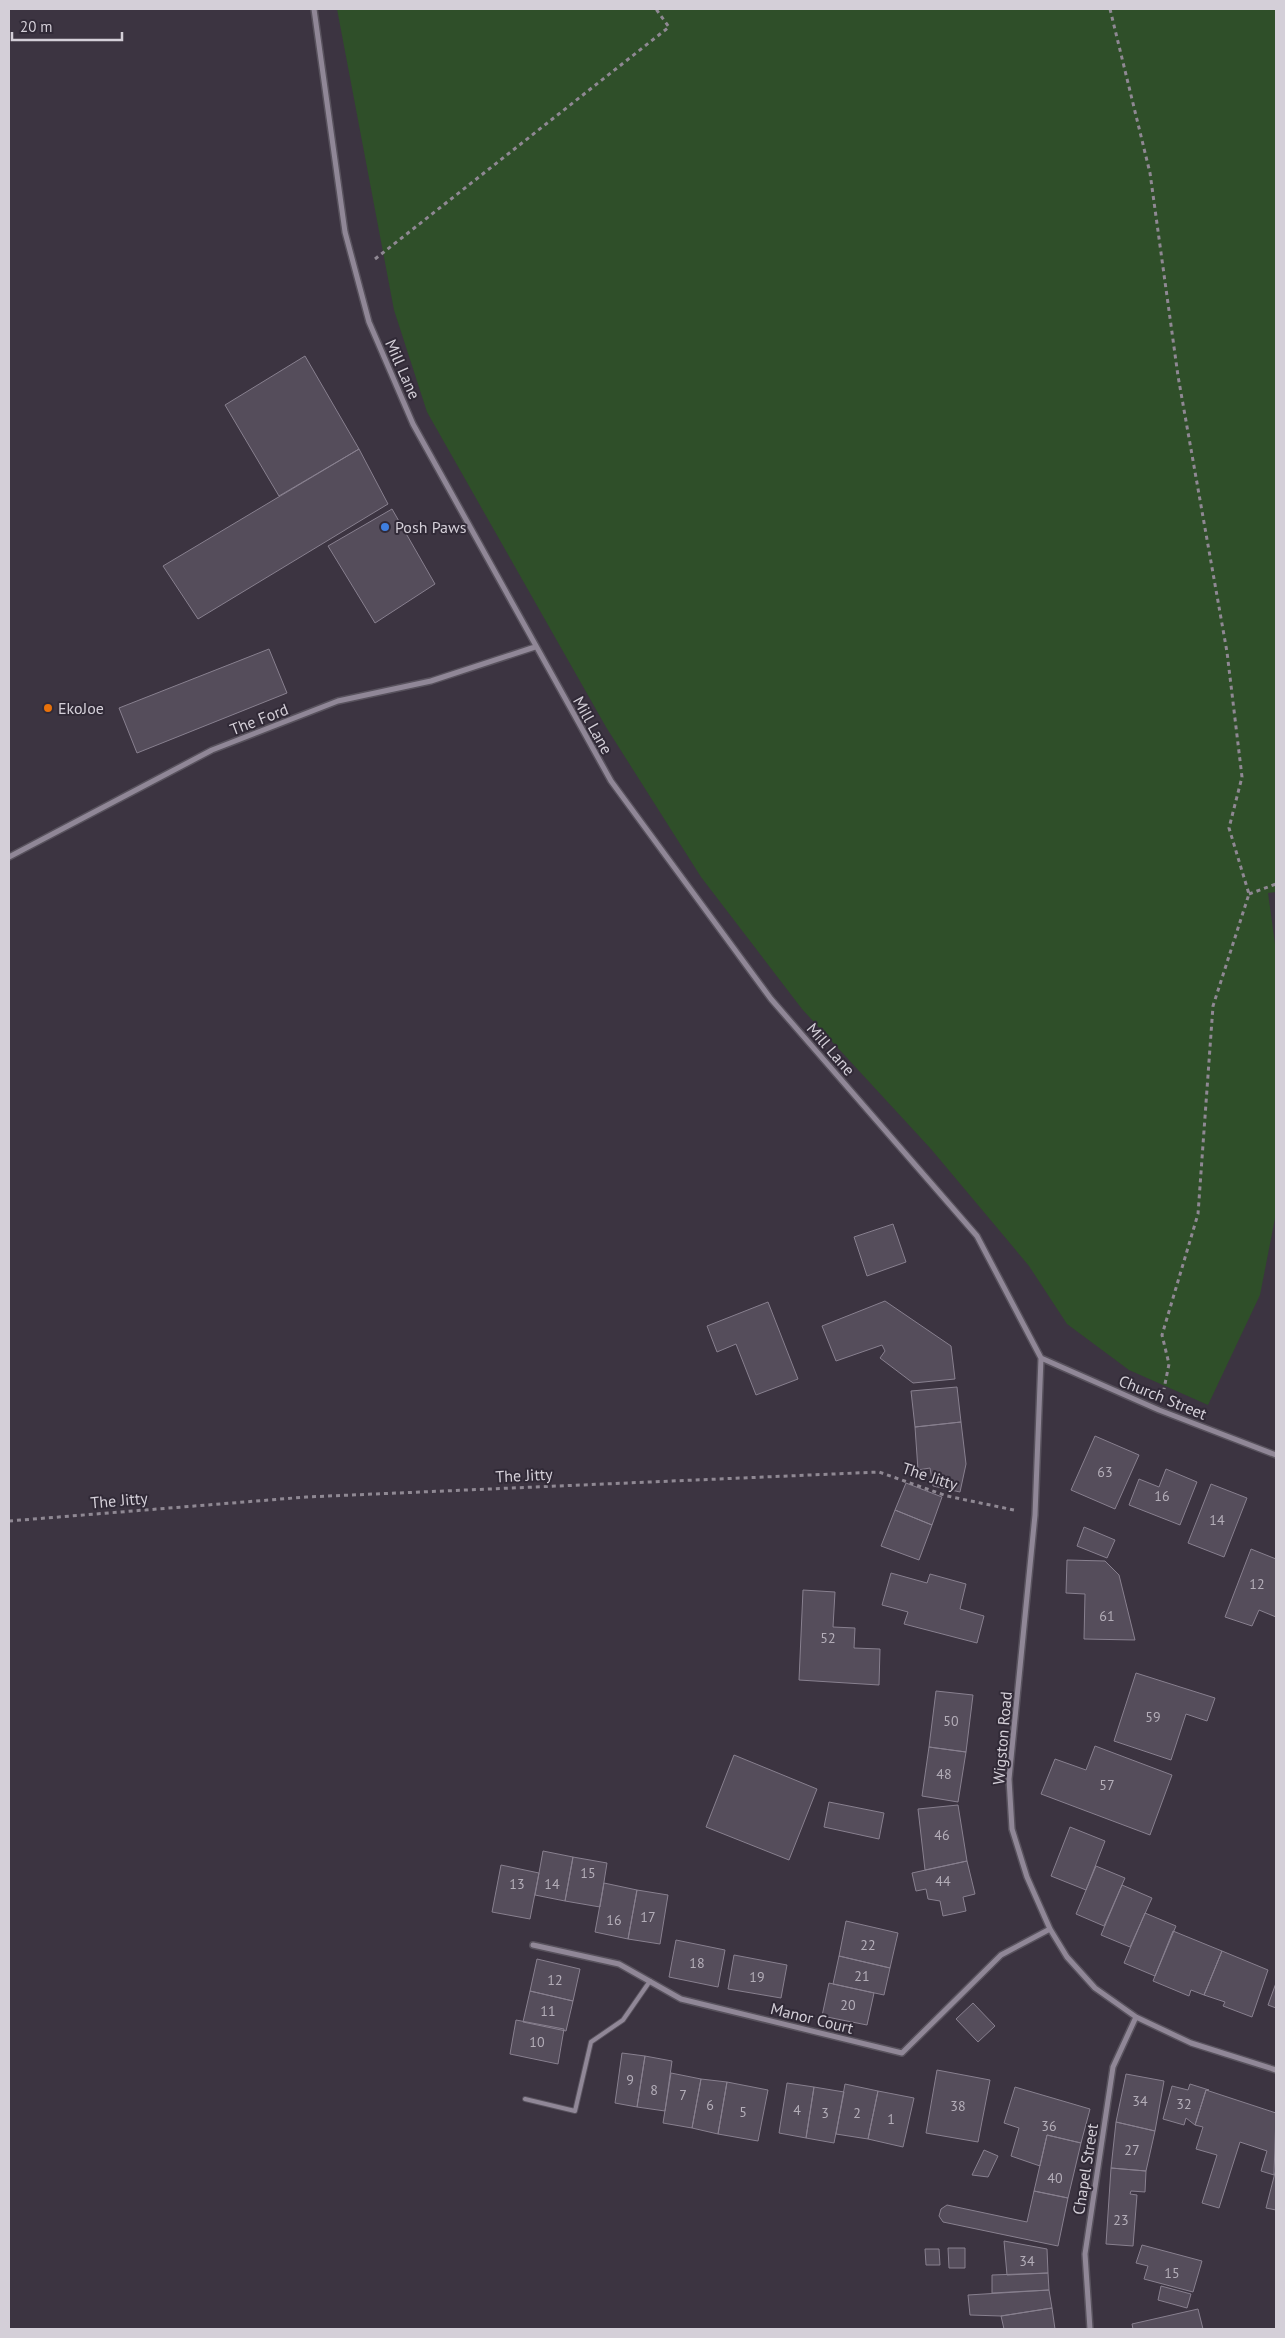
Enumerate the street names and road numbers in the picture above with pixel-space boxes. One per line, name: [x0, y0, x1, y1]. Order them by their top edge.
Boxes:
street label: Mill Lane: [381, 336, 425, 402]
street label: Mill Lane: [569, 692, 617, 758]
street label: The Ford: [227, 699, 291, 739]
street label: Mill Lane: [803, 1019, 859, 1079]
street label: Church Street: [1116, 1370, 1210, 1424]
street label: The Jitty: [900, 1458, 961, 1495]
street label: The Jitty: [495, 1463, 554, 1486]
street label: The Jitty: [90, 1487, 149, 1512]
street label: Wigston Road: [988, 1691, 1016, 1785]
street label: Manor Court: [768, 1998, 856, 2038]
street label: Chapel Street: [1068, 2121, 1102, 2216]

